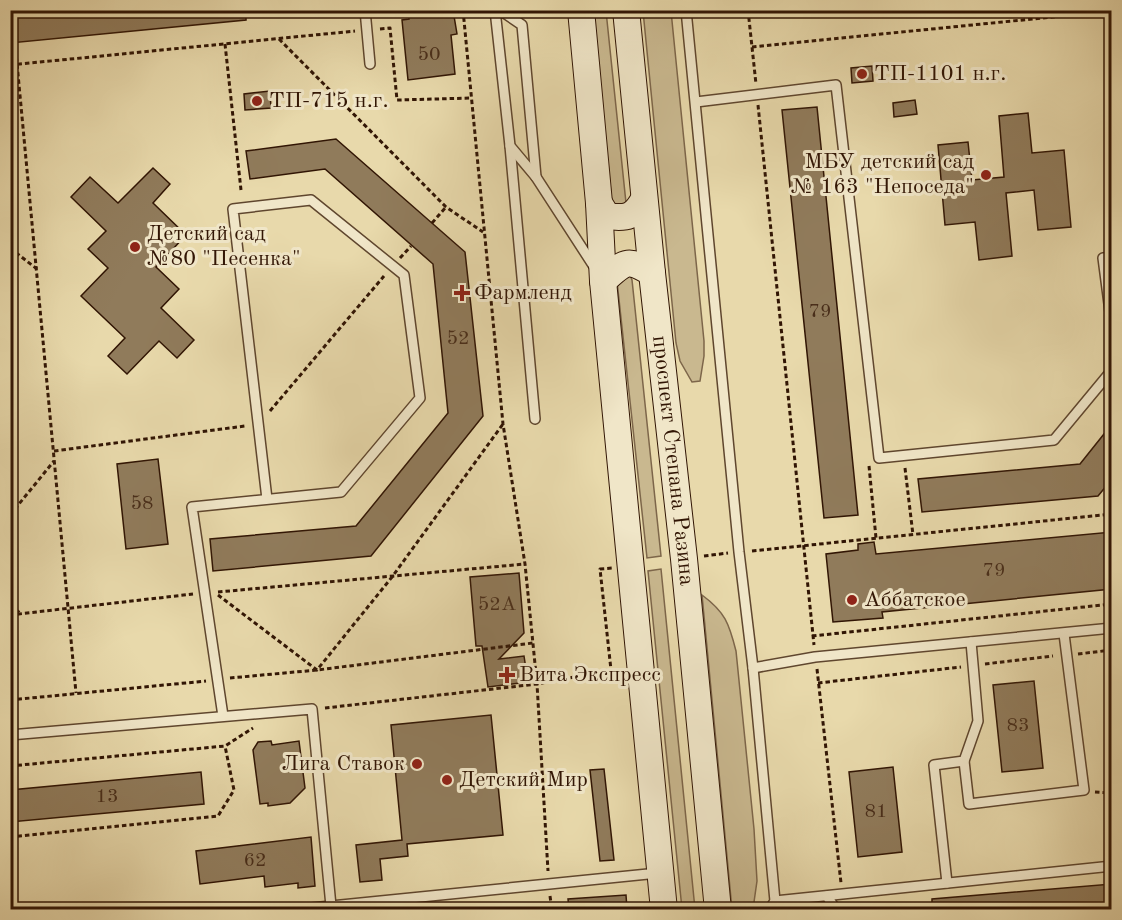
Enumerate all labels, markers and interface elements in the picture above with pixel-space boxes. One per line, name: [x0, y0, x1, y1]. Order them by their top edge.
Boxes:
house number: 50: [417, 45, 441, 65]
place label: ТП-1101 н.г.: [874, 63, 1006, 85]
marker: ТП-1101 н.г.: [855, 67, 869, 81]
place label: ТП-715 н.г.: [269, 90, 389, 112]
marker: ТП-715 н.г.: [250, 94, 264, 108]
place label: МБУ детский сад № 163 "Непоседа": [791, 151, 974, 198]
marker: МБУ детский сад № 163 "Непоседа": [979, 168, 993, 182]
place label: Детский сад №80 "Песенка": [147, 223, 301, 270]
marker: Детский сад №80 "Песенка": [128, 240, 142, 254]
place label: Фармленд: [474, 282, 572, 304]
marker: Фармленд: [455, 286, 469, 300]
house number: 79: [808, 302, 832, 322]
house number: 52: [446, 329, 470, 349]
street label: проспект Степана Разина: [648, 334, 698, 587]
house number: 58: [130, 494, 154, 514]
house number: 79: [982, 561, 1006, 581]
place label: Аббатское: [864, 589, 966, 611]
marker: Аббатское: [845, 593, 859, 607]
house number: 52А: [478, 595, 516, 615]
place label: Вита Экспресс: [519, 664, 661, 686]
marker: Вита Экспресс: [500, 668, 514, 682]
house number: 83: [1006, 716, 1030, 736]
place label: Лига Ставок: [282, 753, 405, 775]
marker: Лига Ставок: [410, 757, 424, 771]
place label: Детский Мир: [459, 769, 588, 791]
marker: Детский Мир: [440, 773, 454, 787]
house number: 13: [95, 787, 119, 807]
house number: 81: [864, 802, 888, 822]
house number: 62: [243, 851, 267, 871]

